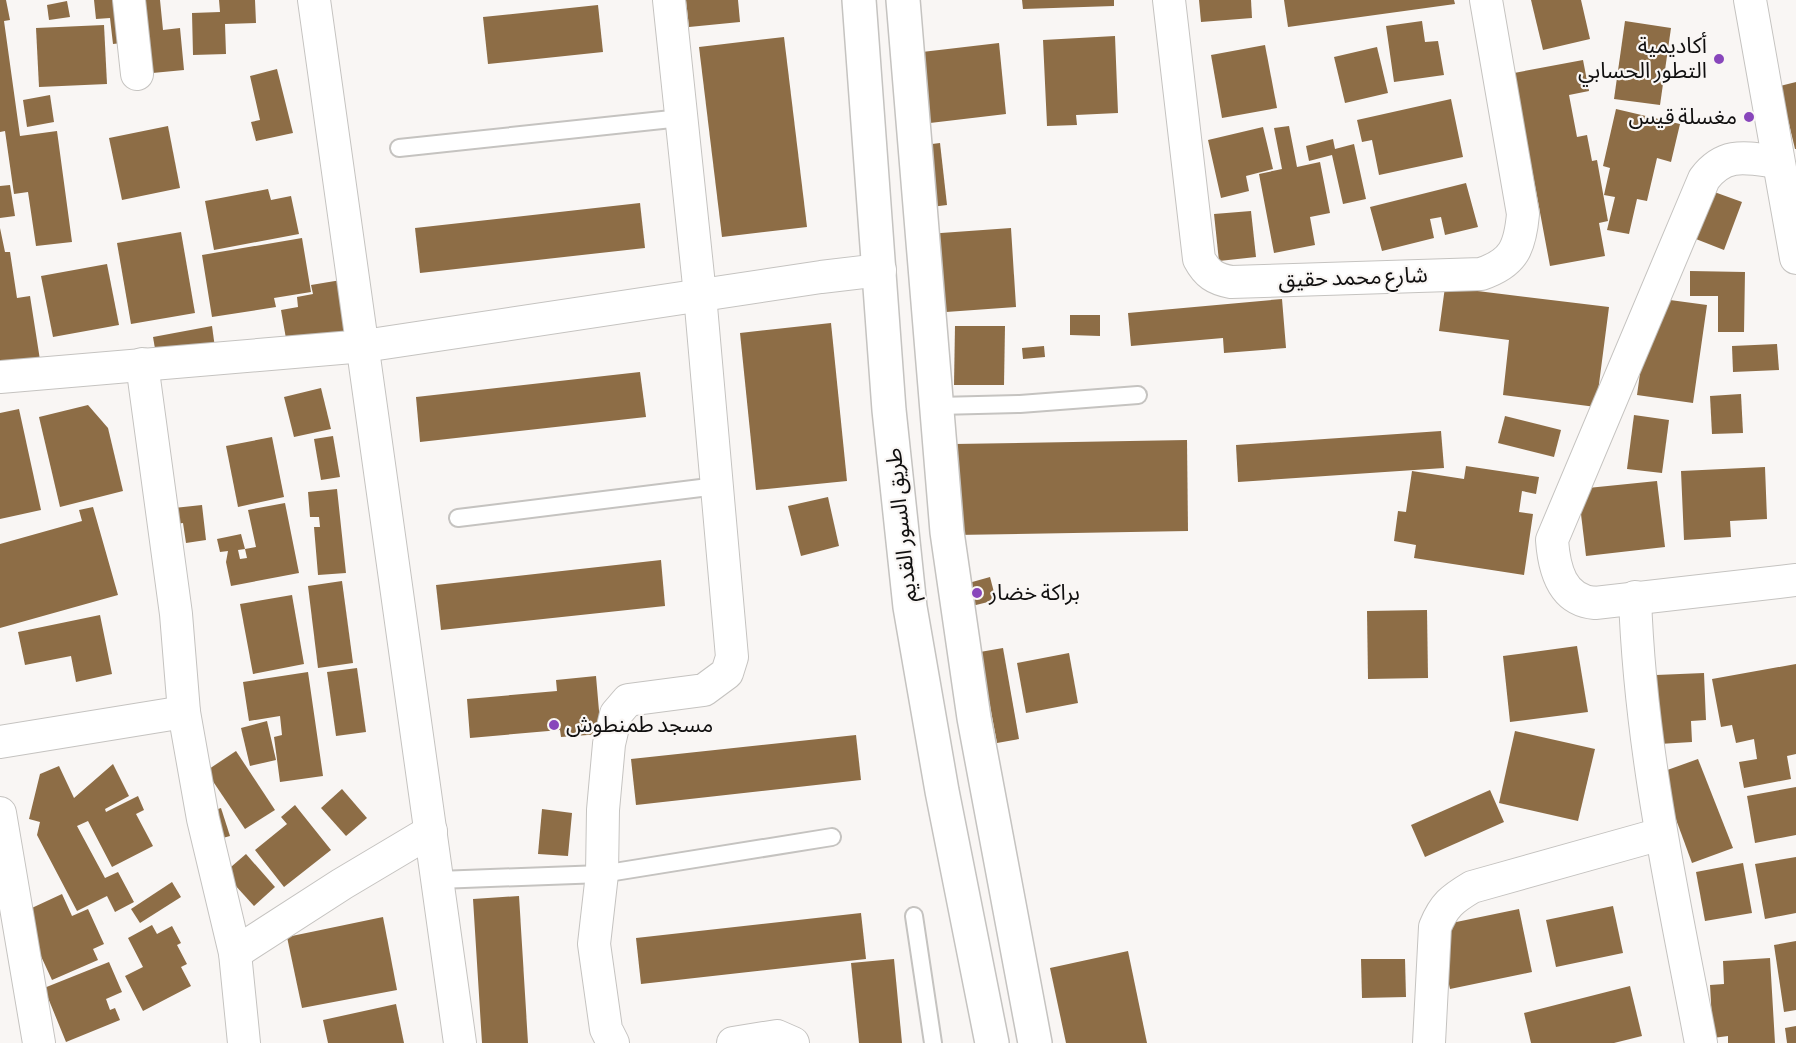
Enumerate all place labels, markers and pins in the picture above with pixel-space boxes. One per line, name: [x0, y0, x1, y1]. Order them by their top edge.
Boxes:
place label: أكاديمية التطور الحسابي: [1578, 32, 1707, 87]
marker: أكاديمية التطور الحسابي: [1712, 52, 1726, 66]
place label: مغسلة قيس: [1629, 104, 1737, 131]
marker: مغسلة قيس: [1742, 110, 1756, 124]
place label: براكة خضار: [988, 580, 1080, 607]
marker: براكة خضار: [970, 586, 984, 600]
place label: مسجد طمنطوش: [566, 712, 713, 739]
marker: مسجد طمنطوش: [547, 718, 561, 732]

